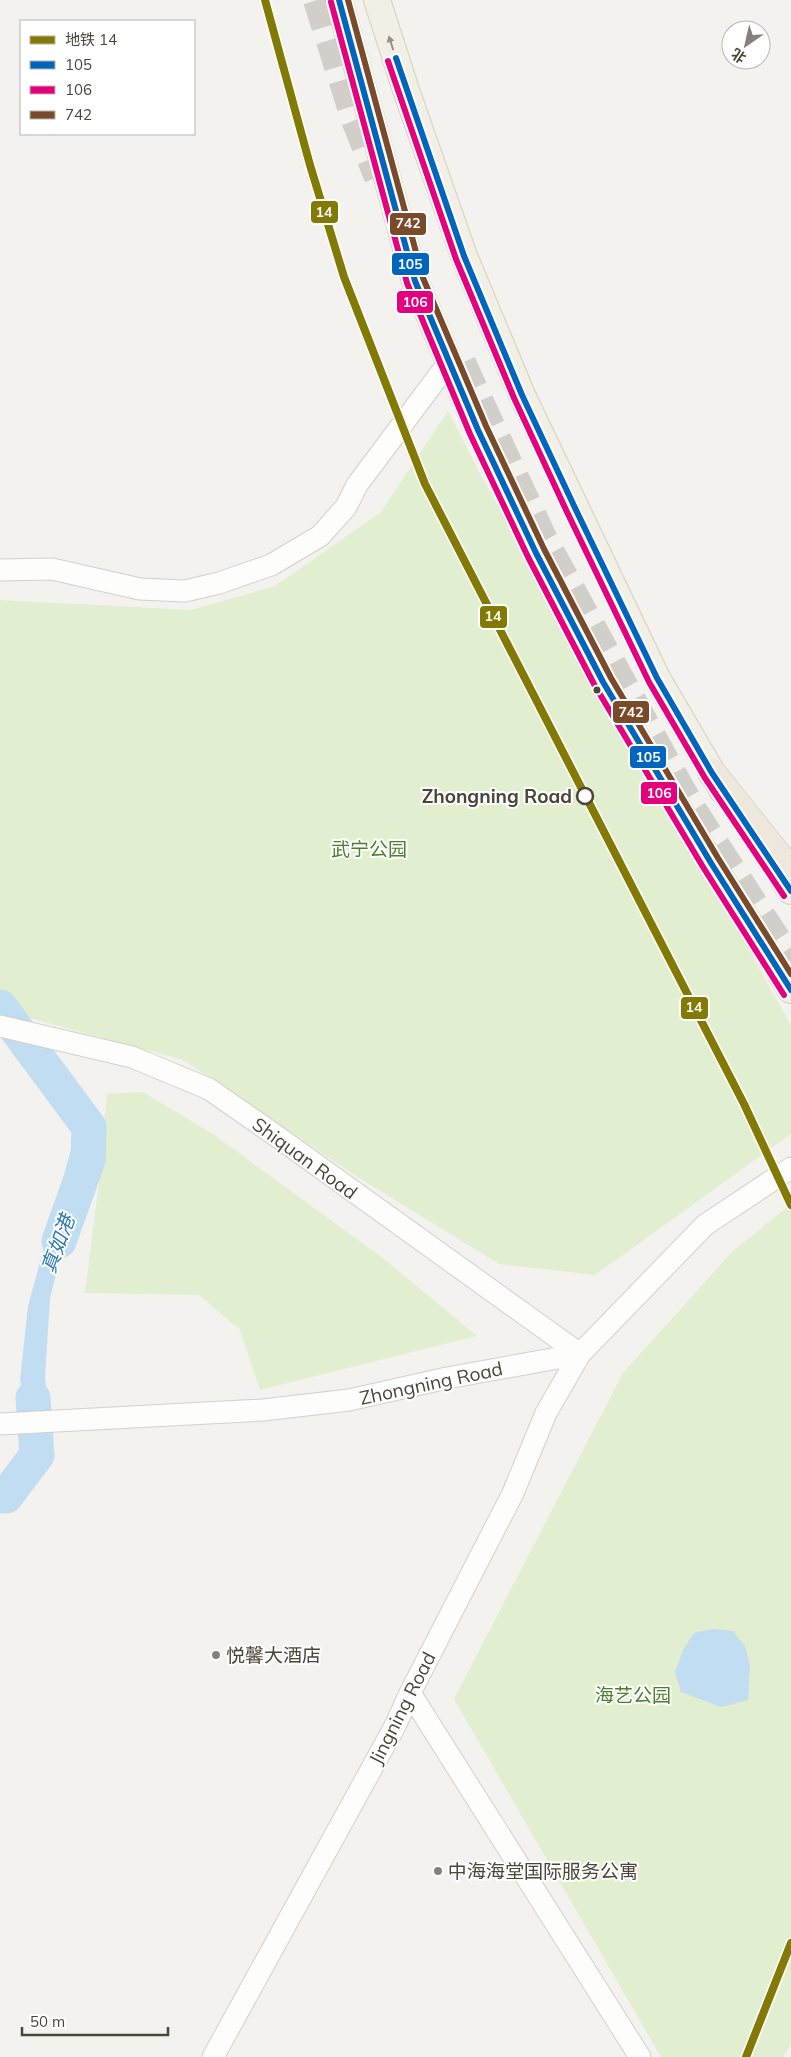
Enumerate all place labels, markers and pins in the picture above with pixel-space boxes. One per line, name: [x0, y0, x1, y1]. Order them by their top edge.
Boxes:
unlabelled marker: [592, 685, 602, 695]
place label: Zhongning Road: [422, 784, 572, 808]
marker: Zhongning Road: [576, 787, 594, 805]
place label: 悦馨大酒店: [226, 1643, 321, 1667]
marker: 悦馨大酒店: [210, 1649, 222, 1661]
place label: 中海海堂国际服务公寓: [448, 1859, 638, 1883]
marker: 中海海堂国际服务公寓: [432, 1865, 444, 1877]

